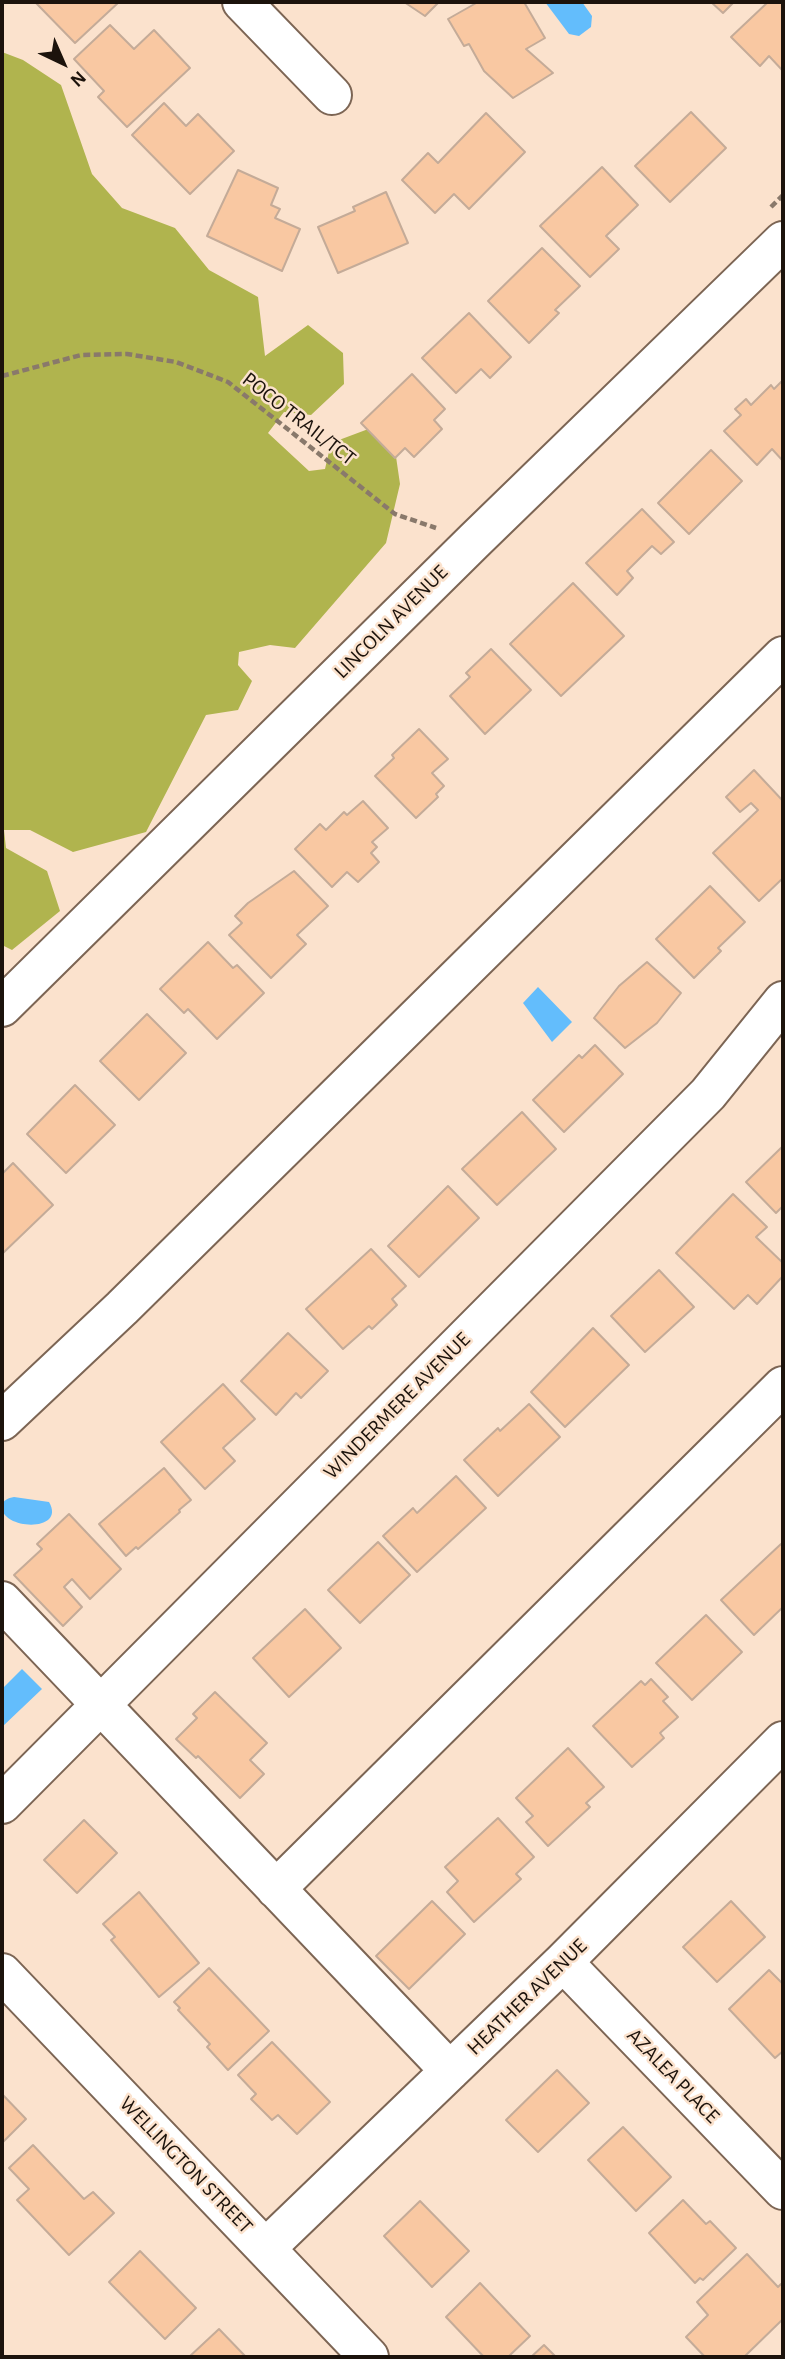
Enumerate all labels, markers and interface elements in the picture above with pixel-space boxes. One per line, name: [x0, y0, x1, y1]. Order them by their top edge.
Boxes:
north arrow: [28, 28, 98, 98]
text: N: [67, 67, 89, 90]
street label: POCO TRAIL/TCT: [237, 367, 361, 471]
street label: LINCOLN AVENUE: [329, 560, 453, 684]
street label: WINDERMERE AVENUE: [318, 1327, 476, 1485]
street label: HEATHER AVENUE: [462, 1934, 592, 2060]
street label: AZALEA PLACE: [621, 2023, 725, 2129]
street label: WELLINGTON STREET: [114, 2091, 258, 2239]

